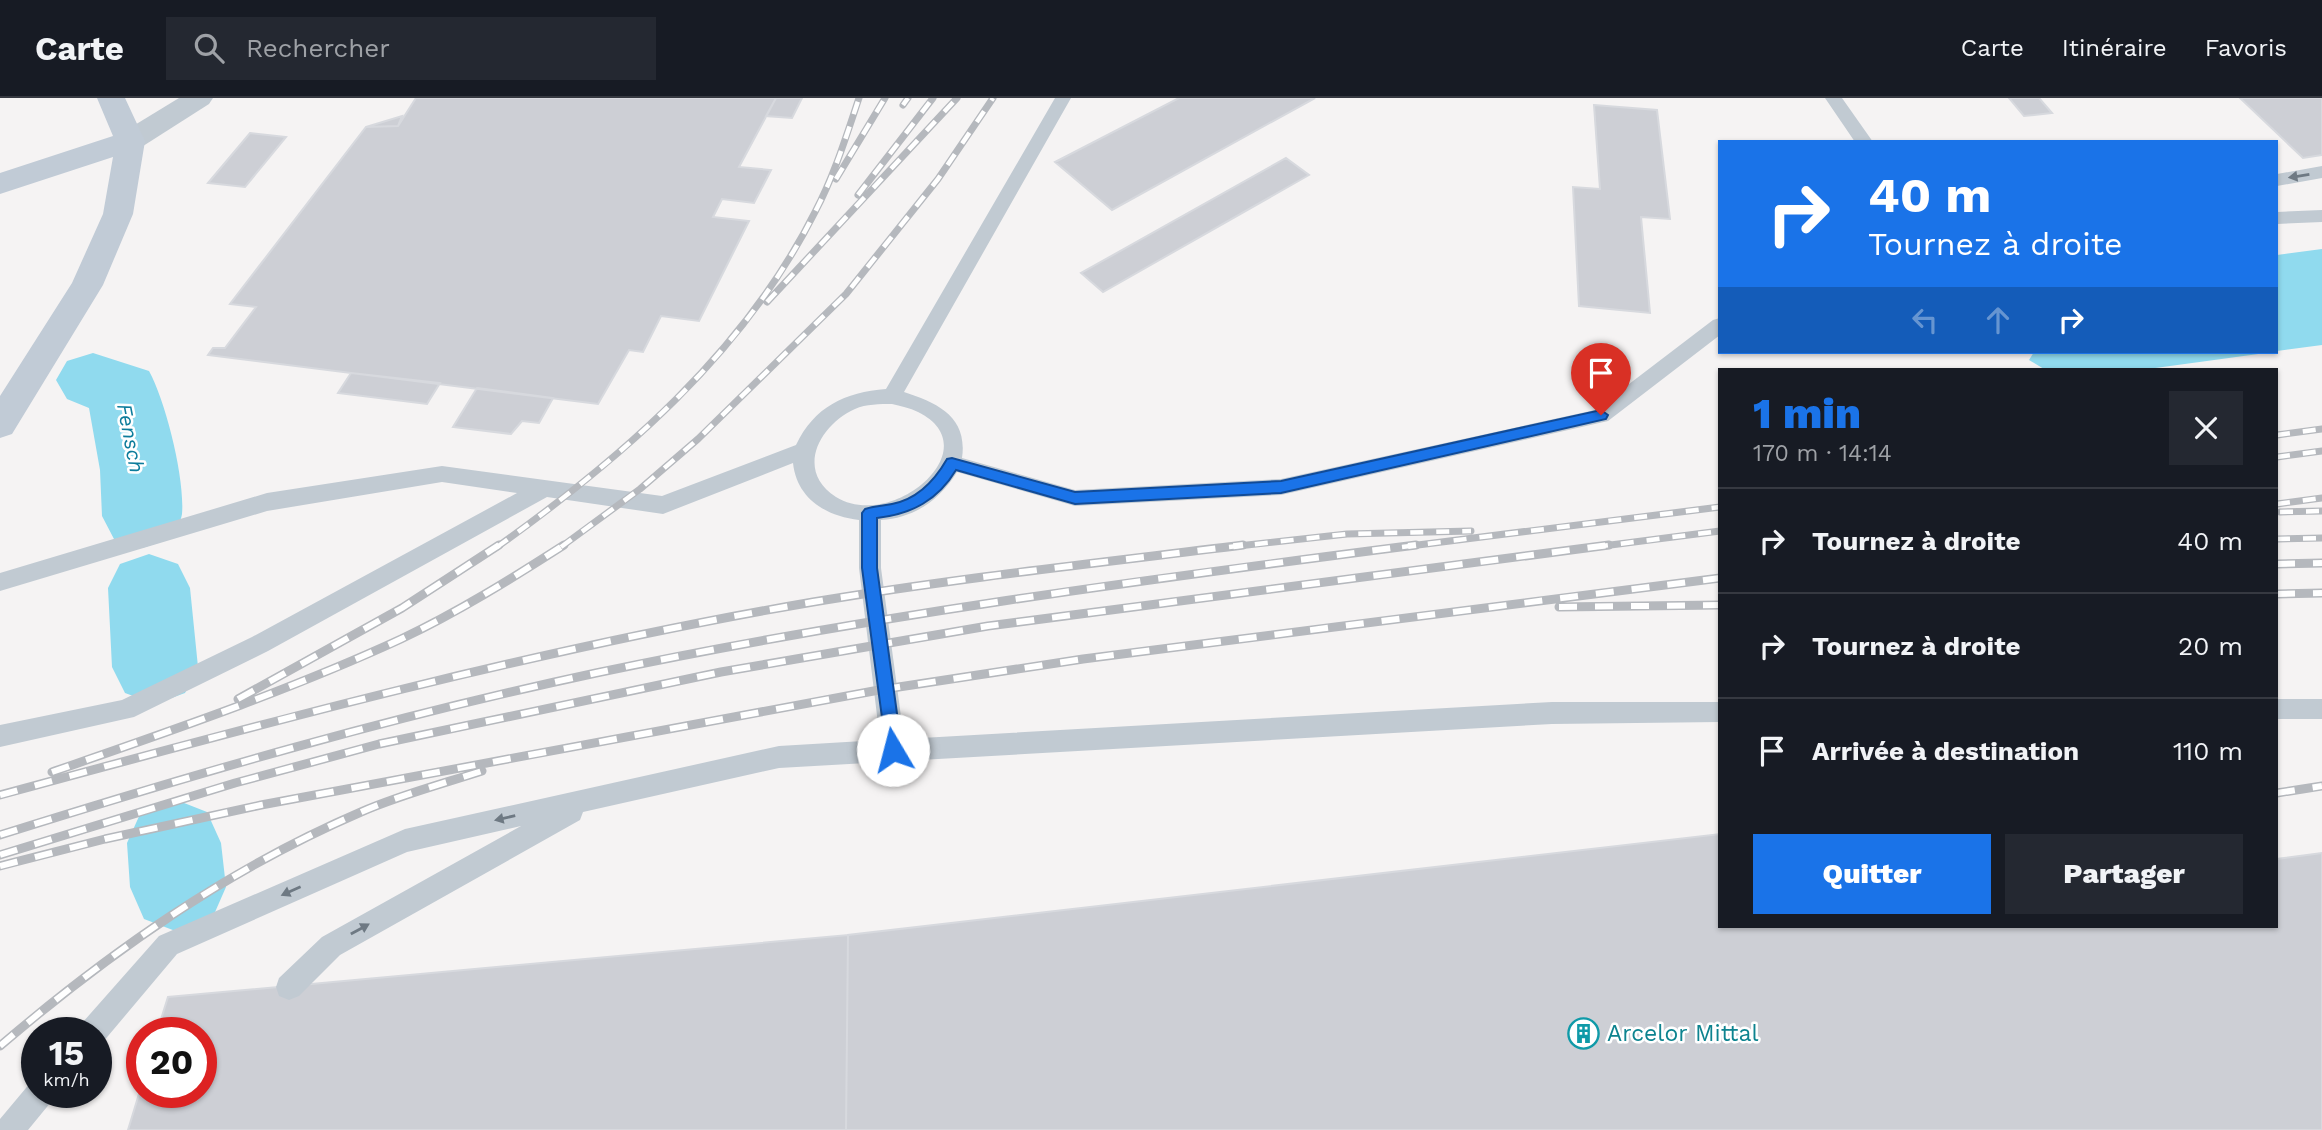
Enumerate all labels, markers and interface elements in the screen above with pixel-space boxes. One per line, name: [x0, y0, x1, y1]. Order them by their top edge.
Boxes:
search box: [166, 17, 656, 80]
text: Carte: [35, 29, 124, 68]
icon: search: [190, 29, 228, 67]
text: Rechercher: [246, 33, 390, 63]
text: Carte: [1961, 34, 2024, 62]
text: Itinéraire: [2062, 34, 2167, 62]
text: Favoris: [2205, 34, 2287, 62]
text: 40 m: [1868, 166, 1991, 224]
icon: right: [1753, 168, 1844, 259]
one-way arrow: [2288, 171, 2310, 182]
text: Tournez à droite: [1868, 225, 2123, 263]
icon: left: [1906, 301, 1944, 339]
icon: ahead: [1979, 301, 2017, 339]
icon: right: [2052, 301, 2090, 339]
pin: [1571, 343, 1631, 415]
icon: arrive: [1582, 354, 1620, 392]
text: 1 min: [1753, 389, 1861, 438]
button: close: [2169, 391, 2243, 465]
water label: Fensch: [112, 401, 150, 475]
text: 170 m · 14:14: [1753, 440, 1892, 467]
icon: right: [1753, 522, 1791, 560]
text: Tournez à droite: [1812, 526, 2021, 556]
text: 40 m: [2177, 526, 2243, 556]
icon: right: [1753, 627, 1791, 665]
text: Tournez à droite: [1812, 631, 2021, 661]
text: 20 m: [2178, 631, 2243, 661]
position arrow: [856, 713, 930, 787]
icon: arrive: [1753, 732, 1791, 770]
text: Arrivée à destination: [1812, 736, 2079, 766]
text: 110 m: [2173, 736, 2243, 766]
one-way arrow: [494, 813, 516, 824]
button: Quitter: [1753, 834, 1991, 914]
button: Partager: [2005, 834, 2243, 914]
one-way arrow: [280, 886, 301, 897]
one-way arrow: [351, 923, 370, 935]
building icon: Arcelor Mittal: [1567, 1016, 1601, 1050]
speed limit sign: 20: [126, 1017, 217, 1108]
place label: Arcelor Mittal: [1607, 1020, 1759, 1047]
text: 15: [49, 1032, 84, 1074]
text: km/h: [43, 1069, 90, 1090]

